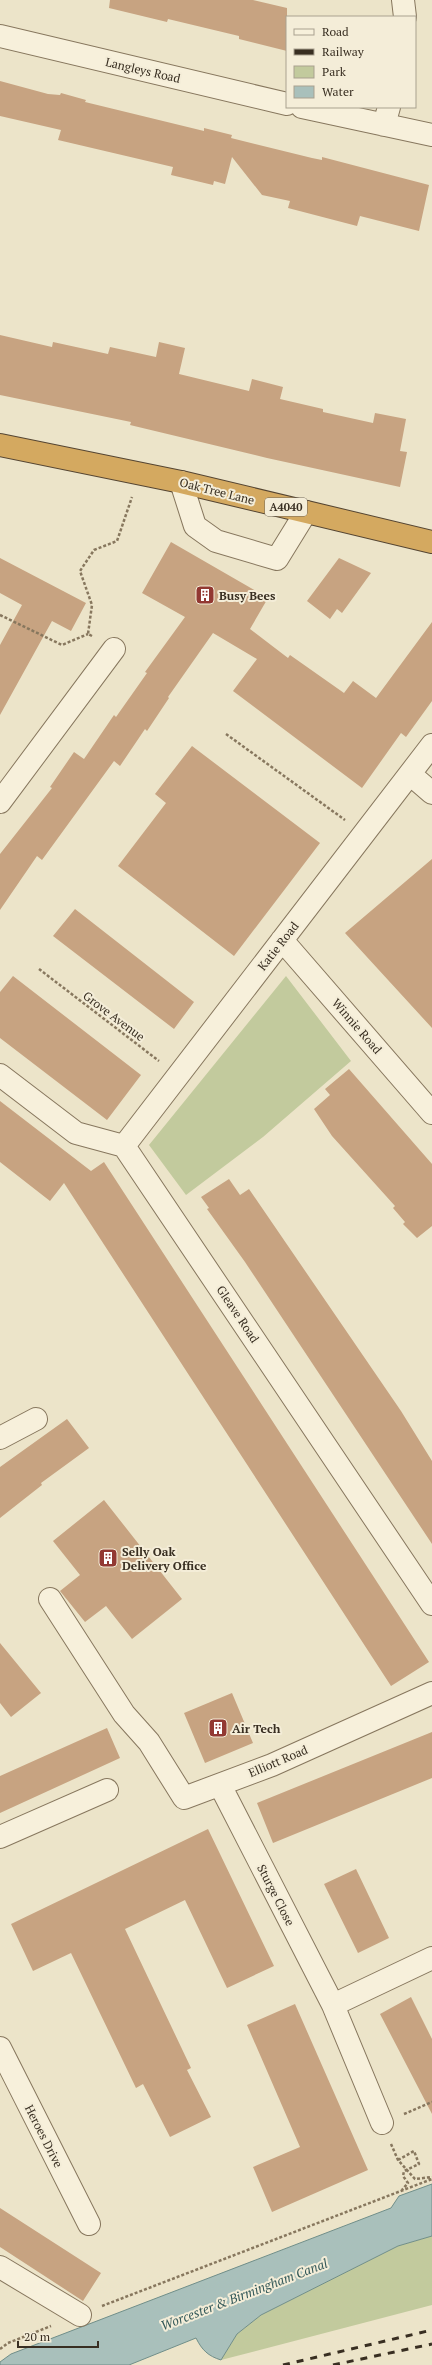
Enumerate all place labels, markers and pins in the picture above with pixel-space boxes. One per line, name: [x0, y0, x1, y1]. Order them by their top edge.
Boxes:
building icon: Busy Bees: [194, 584, 216, 606]
place label: Busy Bees: [219, 588, 276, 603]
place label: Selly Oak Delivery Office: [122, 1544, 207, 1573]
building icon: Selly Oak Delivery Office: [97, 1547, 119, 1569]
building icon: Air Tech: [207, 1717, 229, 1739]
place label: Air Tech: [232, 1721, 281, 1736]

